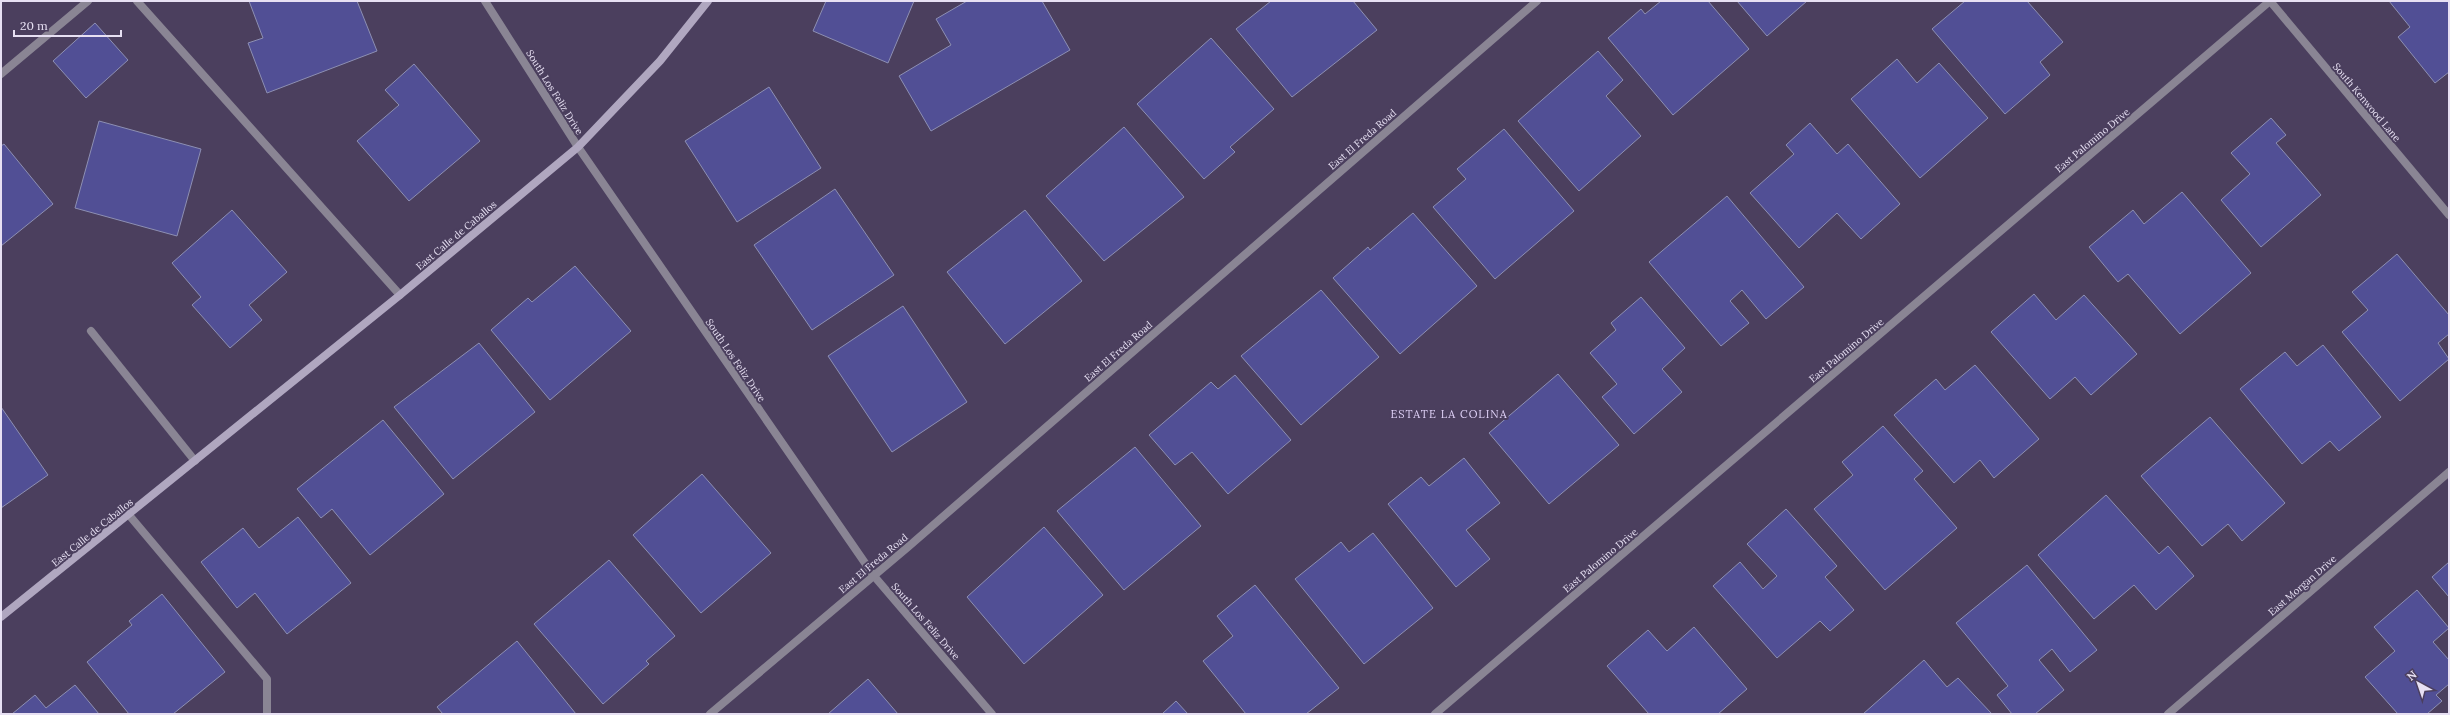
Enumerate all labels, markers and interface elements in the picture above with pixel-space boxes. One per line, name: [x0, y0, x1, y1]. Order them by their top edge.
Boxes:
scale bar: [14, 12, 121, 38]
text: 20 m: [20, 18, 48, 33]
street label: South Los Feliz Drive: [523, 47, 586, 138]
street label: South Kenwood Lane: [2330, 60, 2404, 145]
street label: East Palomino Drive: [2052, 105, 2133, 175]
street label: East El Freda Road: [1326, 106, 1399, 173]
street label: East Calle de Caballos: [413, 198, 500, 273]
street label: East Palomino Drive: [1806, 315, 1887, 385]
street label: South Los Feliz Drive: [703, 316, 769, 405]
street label: East El Freda Road: [1082, 318, 1155, 385]
district label: ESTATE LA COLINA: [1390, 407, 1508, 421]
street label: East Calle de Caballos: [49, 495, 136, 569]
street label: East Palomino Drive: [1560, 525, 1641, 595]
street label: East El Freda Road: [836, 531, 910, 596]
street label: East Morgan Drive: [2266, 552, 2340, 619]
street label: South Los Feliz Drive: [889, 580, 963, 663]
north arrow: [2398, 663, 2438, 703]
text: N: [2404, 667, 2420, 683]

